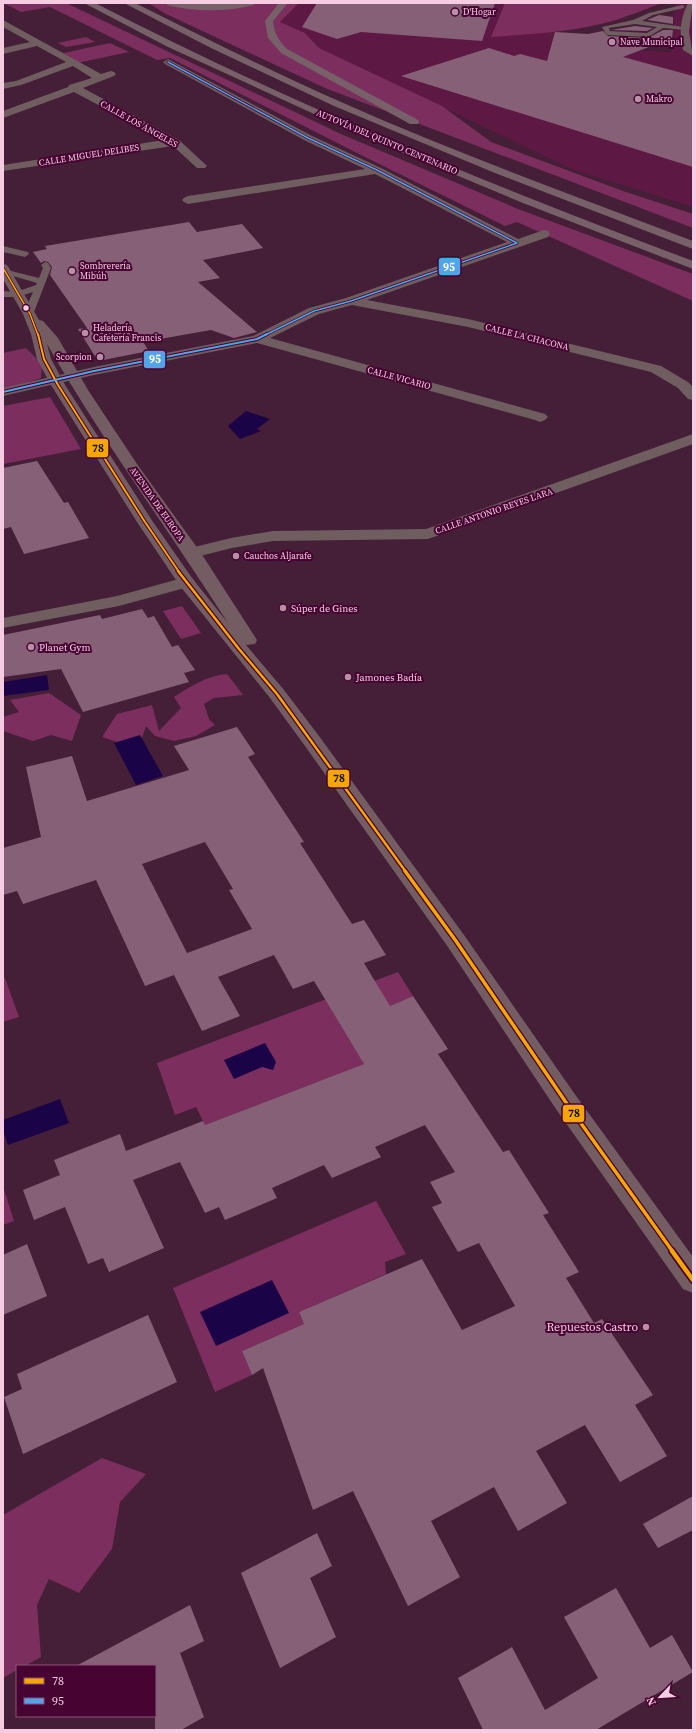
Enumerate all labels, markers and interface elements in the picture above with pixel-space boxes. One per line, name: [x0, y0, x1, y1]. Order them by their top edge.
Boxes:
place label: D'Hogar: [463, 6, 496, 18]
marker: D'Hogar: [450, 7, 460, 17]
place label: Nave Municipal: [620, 36, 683, 48]
marker: Nave Municipal: [607, 37, 617, 47]
place label: Makro: [646, 93, 672, 105]
marker: Makro: [633, 94, 643, 104]
street label: CALLE LOS ÁNGELES: [98, 98, 180, 150]
street label: AUTOVÍA DEL QUINTO CENTENARIO: [315, 107, 459, 177]
street label: CALLE MIGUEL DELIBES: [38, 141, 140, 169]
line badge: 95: [438, 257, 461, 276]
place label: Sombrerería Mibúh: [80, 260, 131, 282]
text: 95: [443, 260, 455, 275]
marker: Sombrerería Mibúh: [67, 266, 77, 276]
unlabelled marker: [21, 303, 31, 313]
street label: CALLE LA CHACONA: [484, 321, 570, 353]
place label: Heladería Cafetería Francis: [93, 322, 161, 344]
marker: Heladería Cafetería Francis: [80, 328, 90, 338]
line badge: 95: [143, 350, 166, 369]
place label: Scorpion: [56, 351, 93, 363]
marker: Scorpion: [95, 352, 105, 362]
text: 95: [149, 352, 161, 367]
street label: CALLE VICARIO: [366, 364, 432, 392]
line badge: 78: [86, 438, 109, 458]
text: 78: [92, 441, 104, 456]
street label: AVENIDA DE EUROPA: [127, 465, 187, 544]
street label: CALLE ANTONIO REYES LARA: [434, 485, 554, 537]
place label: Cauchos Aljarafe: [244, 550, 312, 562]
marker: Cauchos Aljarafe: [231, 551, 241, 561]
place label: Súper de Gines: [291, 602, 358, 615]
marker: Súper de Gines: [278, 603, 288, 613]
place label: Planet Gym: [39, 641, 91, 654]
marker: Planet Gym: [26, 642, 36, 652]
place label: Jamones Badía: [355, 671, 423, 684]
marker: Jamones Badía: [343, 672, 353, 682]
line badge: 78: [327, 769, 350, 788]
text: 78: [333, 771, 345, 786]
line badge: 78: [562, 1104, 585, 1123]
text: 78: [568, 1106, 580, 1121]
place label: Repuestos Castro: [546, 1319, 638, 1335]
marker: Repuestos Castro: [641, 1322, 651, 1332]
legend: [16, 1665, 156, 1717]
text: 78: [52, 1673, 64, 1689]
north arrow: [640, 1677, 680, 1717]
text: 95: [52, 1693, 64, 1709]
text: N: [643, 1694, 660, 1708]

